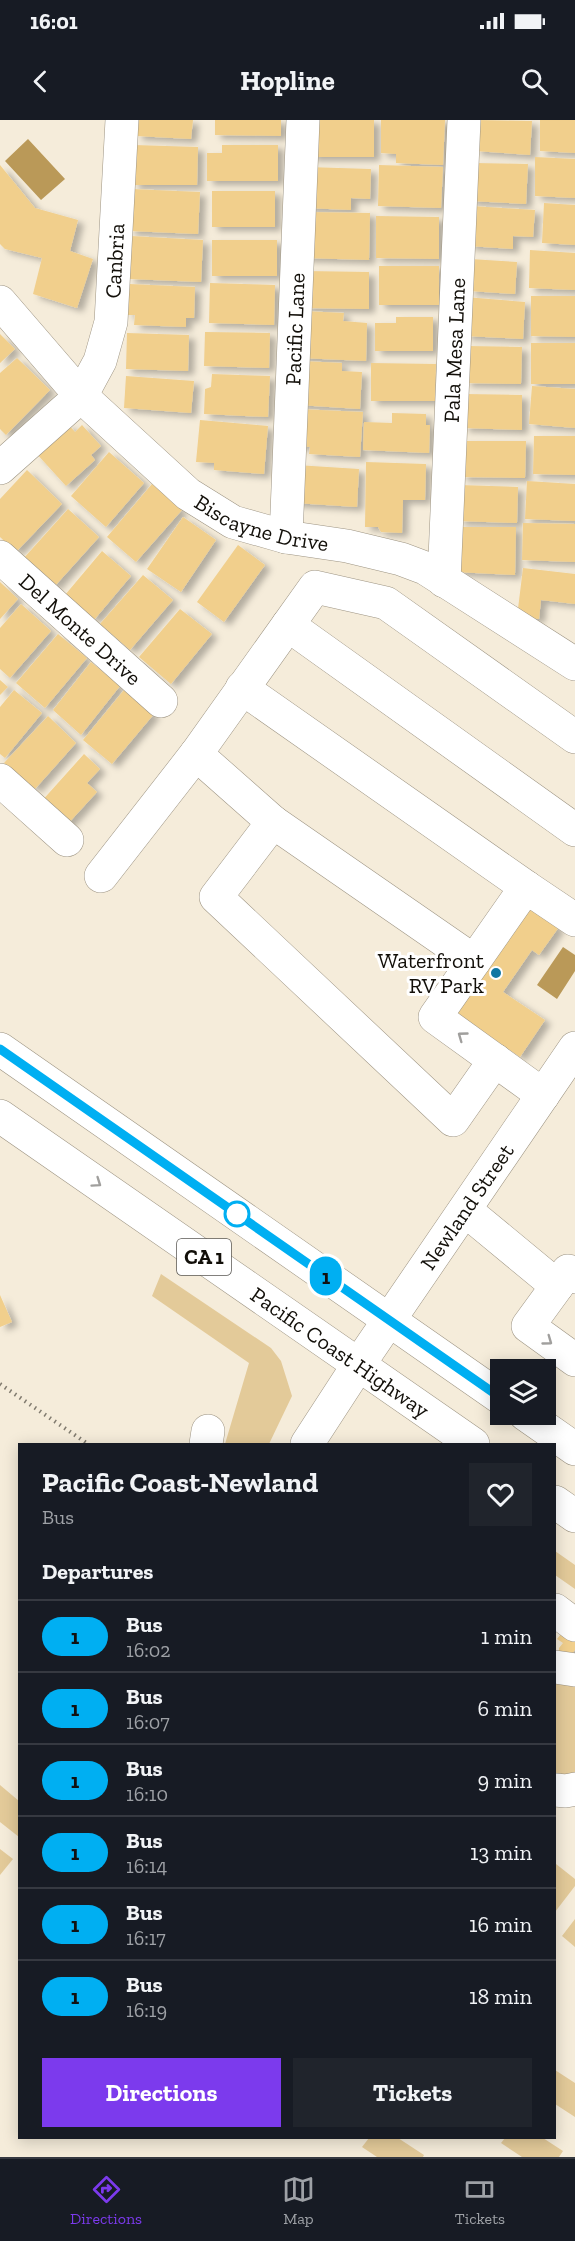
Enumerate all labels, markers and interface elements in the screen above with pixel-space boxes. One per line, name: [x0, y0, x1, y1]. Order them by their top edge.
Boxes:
text: 16:01: [30, 8, 78, 35]
icon: back: [24, 65, 57, 98]
text: Hopline: [240, 65, 335, 97]
icon: search: [518, 65, 551, 98]
street label: Canbria: [99, 222, 130, 299]
street label: Pacific Lane: [279, 272, 311, 386]
street label: Pala Mesa Lane: [438, 277, 471, 423]
street label: Biscayne Drive: [190, 489, 330, 557]
street label: Del Monte Drive: [13, 568, 147, 691]
place label: Waterfront RV Park: [378, 947, 485, 999]
marker: Waterfront RV Park: [489, 966, 503, 980]
one-way arrow: [457, 1032, 468, 1043]
street label: Newland Street: [414, 1138, 520, 1275]
one-way arrow: [90, 1176, 101, 1187]
unlabelled marker: [224, 1201, 250, 1227]
road number: CA 1: [177, 1239, 231, 1275]
line badge: 1: [306, 1256, 346, 1296]
text: 1: [322, 1264, 330, 1289]
street label: Pacific Coast Highway: [245, 1281, 435, 1424]
one-way arrow: [542, 1334, 553, 1345]
map controls: [490, 1359, 556, 1425]
button: layers: [490, 1359, 556, 1425]
button: heart: [469, 1463, 532, 1526]
text: Pacific Coast-Newland: [42, 1466, 318, 1499]
text: Bus: [42, 1505, 74, 1529]
text: Departures: [42, 1558, 153, 1585]
text: Bus: [126, 1611, 163, 1638]
text: 1 min: [481, 1623, 532, 1650]
text: 1: [71, 1624, 79, 1649]
text: 16:02: [126, 1638, 171, 1662]
text: Bus: [126, 1683, 163, 1710]
text: 6 min: [478, 1695, 532, 1722]
text: 1: [71, 1696, 79, 1721]
text: 16:07: [126, 1710, 170, 1734]
text: Bus: [126, 1755, 163, 1782]
text: 9 min: [478, 1767, 532, 1794]
text: 1: [71, 1768, 79, 1793]
text: 16:10: [126, 1782, 168, 1806]
text: Bus: [126, 1827, 163, 1854]
text: 13 min: [470, 1839, 532, 1866]
text: 1: [71, 1840, 79, 1865]
text: 16:14: [126, 1854, 167, 1878]
text: Bus: [126, 1899, 163, 1926]
text: 16 min: [469, 1911, 532, 1938]
text: 1: [71, 1912, 79, 1937]
text: 16:17: [126, 1926, 166, 1950]
text: Bus: [126, 1971, 163, 1998]
text: 18 min: [469, 1983, 532, 2010]
text: 1: [71, 1984, 79, 2009]
text: 16:19: [126, 1998, 167, 2022]
button: Directions: [42, 2058, 281, 2127]
button: Tickets: [293, 2058, 532, 2127]
tab: Directions: [70, 2173, 142, 2228]
tab: Map: [282, 2173, 315, 2228]
tab: Tickets: [455, 2173, 505, 2228]

